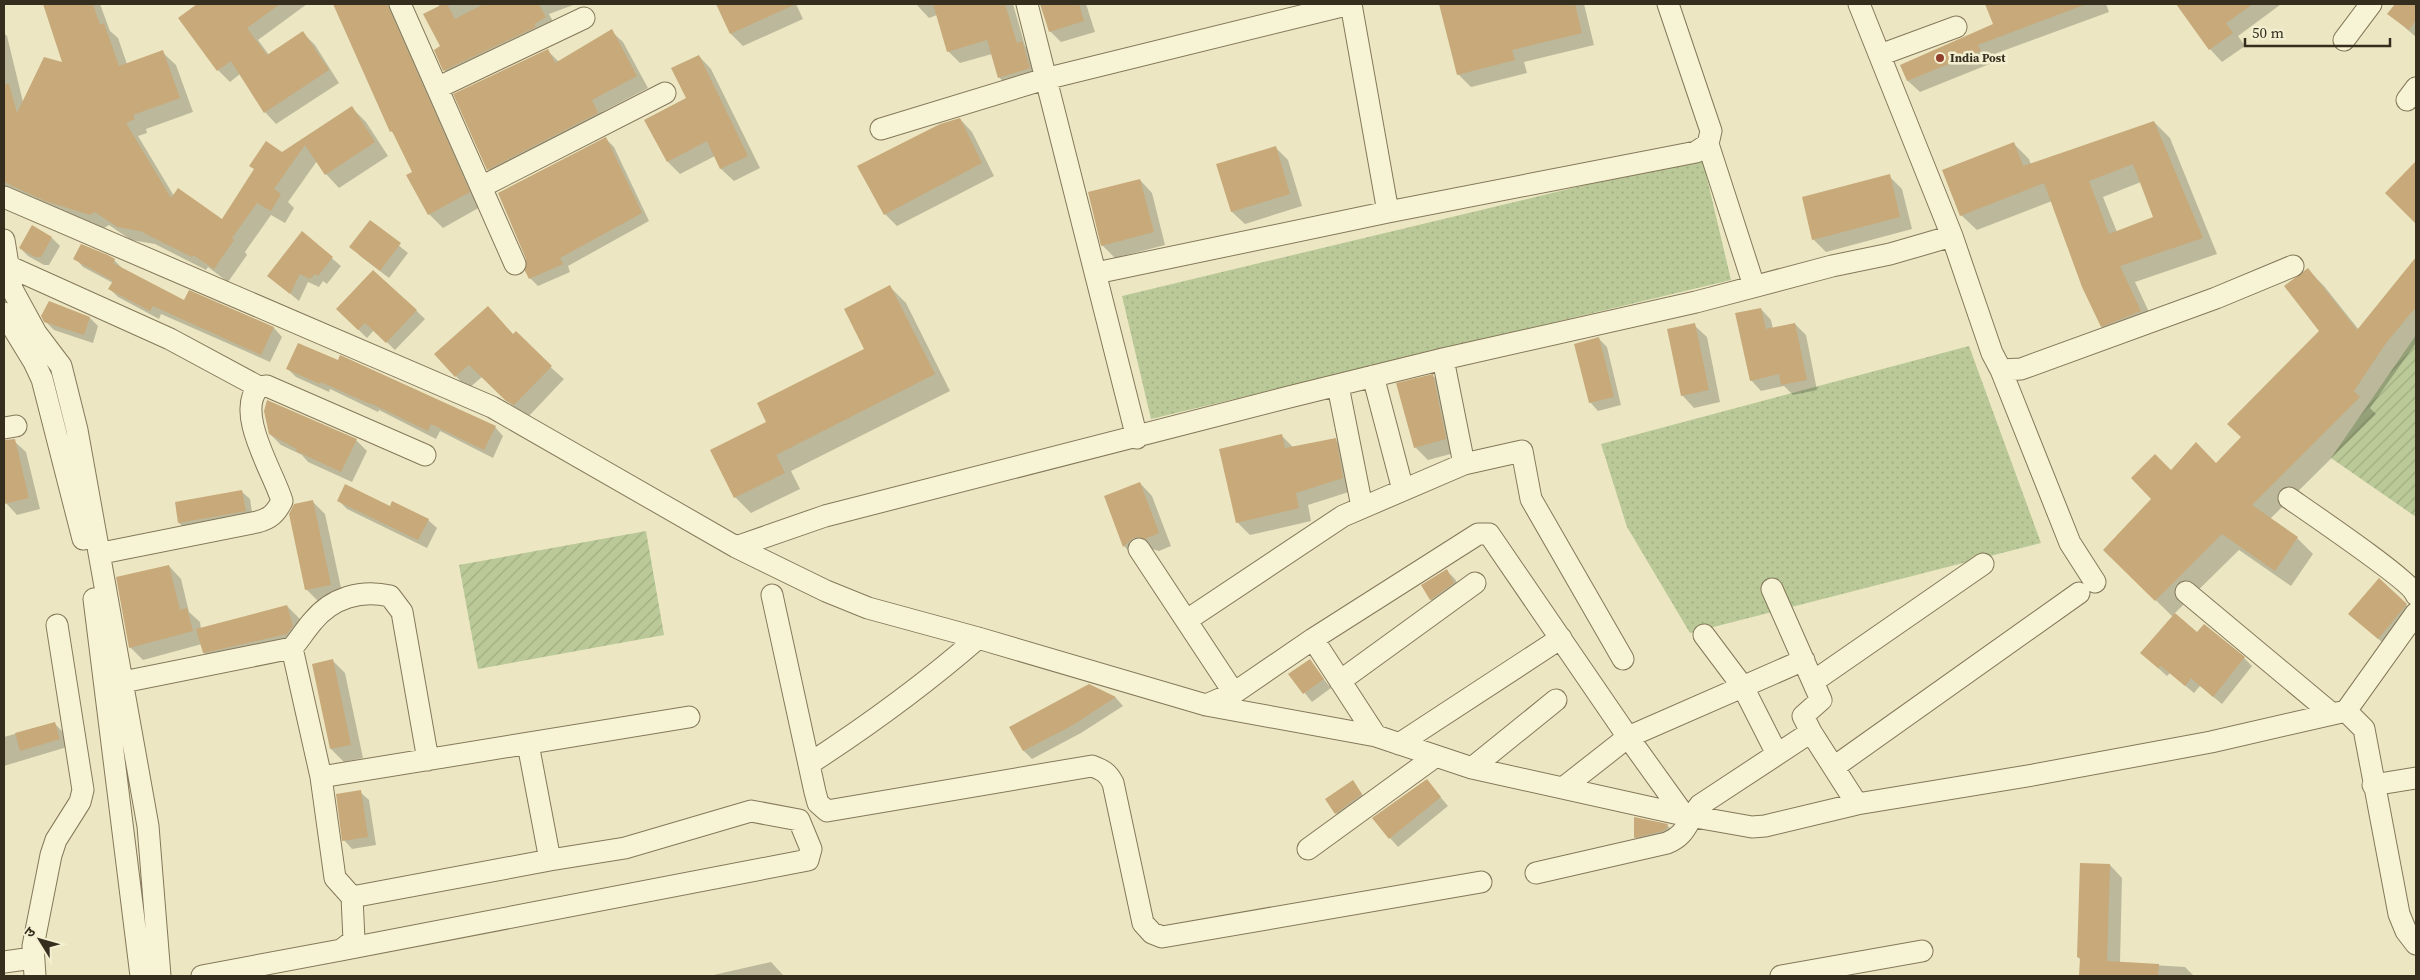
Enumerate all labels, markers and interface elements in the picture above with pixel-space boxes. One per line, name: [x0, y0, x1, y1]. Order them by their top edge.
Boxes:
scale bar: [2245, 15, 2390, 47]
text: 50 m: [2252, 22, 2284, 43]
place label: India Post: [1950, 50, 2006, 66]
marker: India Post: [1934, 52, 1946, 64]
north arrow: [15, 915, 65, 965]
text: उ: [19, 922, 41, 941]

